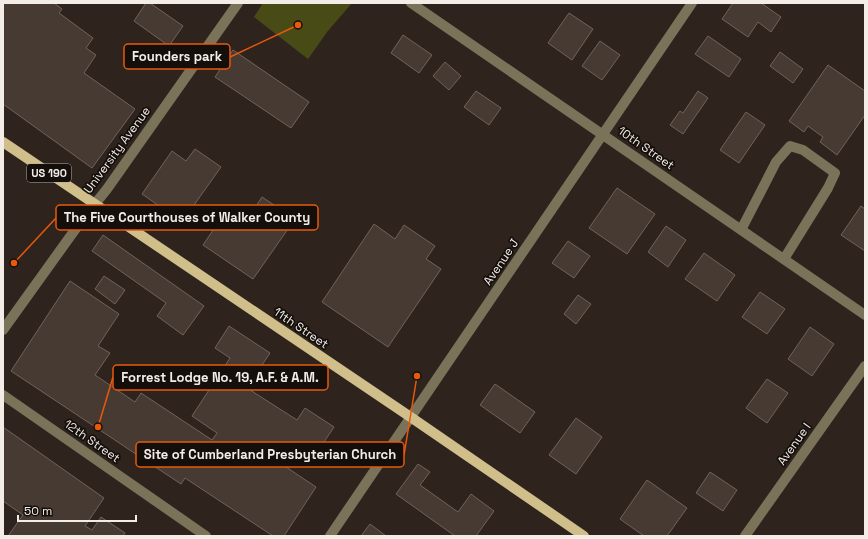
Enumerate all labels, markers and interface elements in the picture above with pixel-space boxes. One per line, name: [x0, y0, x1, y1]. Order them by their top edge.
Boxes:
callout: Founders park: [124, 44, 230, 69]
text: Founders park: [132, 48, 223, 65]
street label: University Avenue: [80, 103, 154, 197]
street label: 10th Street: [615, 123, 677, 173]
road number: US 190: [27, 164, 71, 182]
callout: The Five Courthouses of Walker County: [56, 205, 318, 230]
text: The Five Courthouses of Walker County: [64, 209, 310, 226]
street label: Avenue J: [480, 236, 522, 288]
street label: 11th Street: [271, 304, 331, 352]
callout: Forrest Lodge No. 19, A.F. & A.M.: [113, 365, 328, 390]
text: Forrest Lodge No. 19, A.F. & A.M.: [121, 369, 319, 386]
street label: 12th Street: [61, 416, 123, 466]
street label: Avenue I: [774, 420, 814, 468]
callout: Site of Cumberland Presbyterian Church: [136, 442, 404, 467]
text: Site of Cumberland Presbyterian Church: [144, 446, 396, 463]
scale bar: [18, 497, 136, 523]
text: 50 m: [24, 503, 52, 519]

